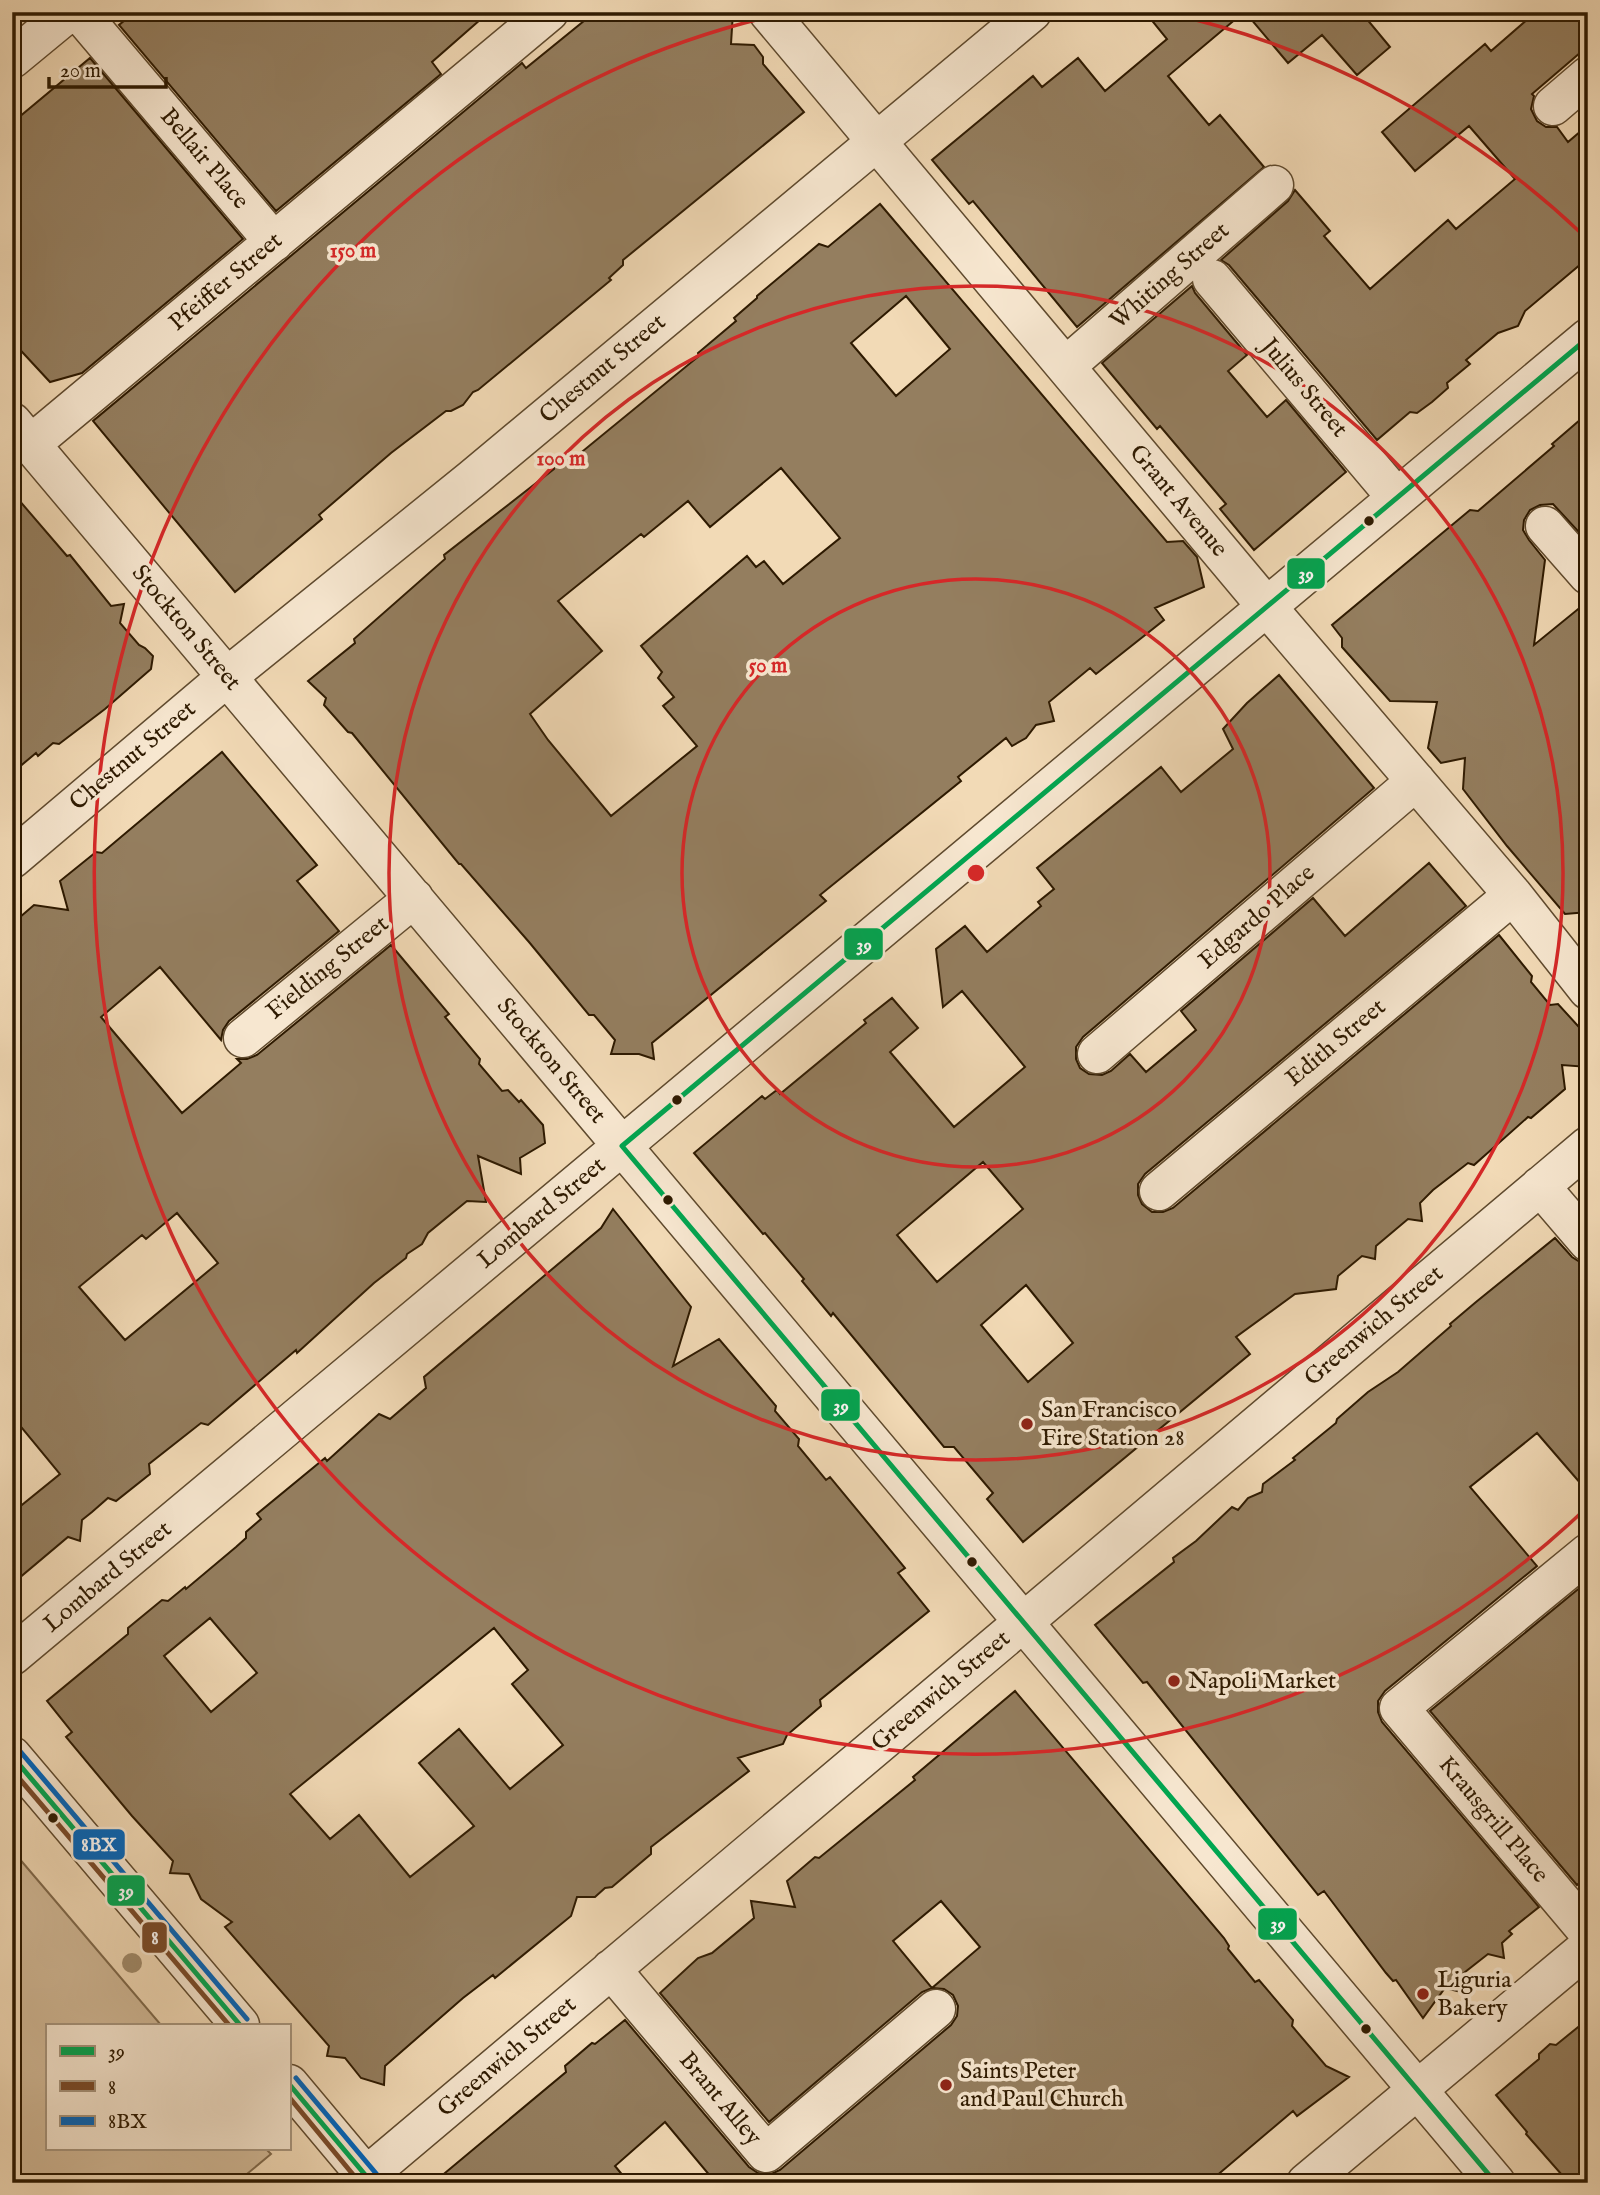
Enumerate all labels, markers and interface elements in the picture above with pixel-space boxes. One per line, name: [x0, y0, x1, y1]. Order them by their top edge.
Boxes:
scale bar: [49, 46, 166, 90]
text: 20 m: [60, 58, 101, 85]
street label: Bellair Place: [153, 102, 255, 216]
street label: Whiting Street: [1104, 216, 1236, 336]
street label: Pfeiffer Street: [163, 225, 289, 339]
text: 150 m: [330, 238, 377, 265]
street label: Chestnut Street: [533, 307, 673, 431]
street label: Julius Street: [1252, 330, 1355, 444]
street label: Grant Avenue: [1122, 438, 1234, 564]
text: 100 m: [536, 446, 586, 473]
unlabelled marker: [1362, 514, 1376, 528]
line badge: 39: [1286, 557, 1326, 590]
street label: Stockton Street: [124, 559, 248, 697]
text: 39: [1298, 563, 1314, 587]
text: 50 m: [749, 653, 788, 680]
street label: Chestnut Street: [63, 694, 203, 818]
street label: Edgardo Place: [1192, 858, 1322, 976]
centre of rings: [964, 861, 988, 885]
street label: Fielding Street: [260, 909, 396, 1027]
line badge: 39: [843, 927, 884, 961]
text: 39: [856, 934, 872, 958]
street label: Stockton Street: [489, 992, 613, 1130]
street label: Edith Street: [1279, 992, 1393, 1094]
unlabelled marker: [670, 1093, 684, 1107]
street label: Lombard Street: [471, 1150, 613, 1276]
unlabelled marker: [661, 1193, 675, 1207]
street label: Greenwich Street: [1298, 1259, 1450, 1393]
line badge: 39: [820, 1388, 861, 1422]
text: 39: [833, 1395, 849, 1419]
place label: San Francisco Fire Station 28: [1041, 1395, 1185, 1454]
marker: San Francisco Fire Station 28: [1019, 1416, 1035, 1432]
street label: Lombard Street: [37, 1514, 179, 1640]
unlabelled marker: [965, 1555, 979, 1569]
street label: Greenwich Street: [865, 1624, 1017, 1758]
place label: Napoli Market: [1188, 1666, 1336, 1697]
marker: Napoli Market: [1166, 1673, 1182, 1689]
street label: Krausgrill Place: [1431, 1750, 1555, 1890]
unlabelled marker: [46, 1811, 60, 1825]
line badge: 8BX: [72, 1828, 126, 1861]
text: 8BX: [81, 1834, 117, 1858]
line badge: 39: [106, 1874, 146, 1907]
text: 39: [118, 1880, 134, 1904]
line badge: 39: [1257, 1907, 1298, 1941]
text: 39: [1270, 1913, 1286, 1937]
line badge: 8: [141, 1921, 168, 1954]
text: 8: [151, 1927, 159, 1951]
place label: Liguria Bakery: [1437, 1965, 1512, 2024]
marker: Liguria Bakery: [1415, 1986, 1431, 2002]
street label: Greenwich Street: [431, 1990, 583, 2124]
unlabelled marker: [1359, 2022, 1373, 2036]
legend: [46, 2024, 290, 2150]
text: 39: [108, 2039, 125, 2066]
street label: Brant Alley: [672, 2046, 768, 2153]
place label: Saints Peter and Paul Church: [960, 2056, 1124, 2115]
text: 8: [108, 2075, 116, 2102]
marker: Saints Peter and Paul Church: [938, 2077, 954, 2093]
text: 8BX: [108, 2109, 147, 2136]

